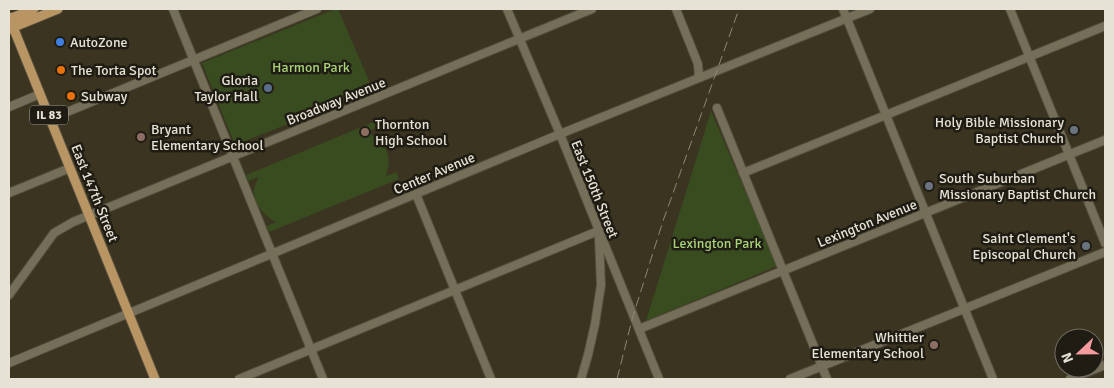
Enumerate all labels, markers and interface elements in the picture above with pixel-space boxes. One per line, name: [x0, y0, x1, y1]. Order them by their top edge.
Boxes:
place label: AutoZone: [70, 34, 128, 51]
marker: AutoZone: [54, 36, 66, 48]
park label: Harmon Park: [272, 59, 350, 76]
place label: The Torta Spot: [71, 62, 156, 79]
marker: The Torta Spot: [55, 64, 67, 76]
place label: Gloria Taylor Hall: [195, 72, 258, 105]
street label: Broadway Avenue: [284, 74, 388, 129]
marker: Gloria Taylor Hall: [262, 82, 274, 94]
place label: Subway: [81, 88, 128, 105]
marker: Subway: [65, 90, 77, 102]
road number: IL 83: [30, 106, 68, 124]
place label: Holy Bible Missionary Baptist Church: [935, 114, 1064, 147]
place label: Thornton High School: [375, 116, 447, 149]
place label: Bryant Elementary School: [151, 121, 264, 154]
marker: Holy Bible Missionary Baptist Church: [1068, 124, 1080, 136]
marker: Thornton High School: [359, 126, 371, 138]
marker: Bryant Elementary School: [135, 131, 147, 143]
street label: East 150th Street: [567, 138, 622, 241]
street label: East 147th Street: [67, 142, 122, 245]
street label: Center Avenue: [391, 149, 477, 198]
place label: South Suburban Missionary Baptist Church: [939, 170, 1096, 203]
marker: South Suburban Missionary Baptist Church: [923, 180, 935, 192]
street label: Lexington Avenue: [815, 196, 919, 251]
place label: Saint Clement's Episcopal Church: [972, 230, 1076, 263]
park label: Lexington Park: [673, 235, 761, 252]
marker: Saint Clement's Episcopal Church: [1080, 240, 1092, 252]
north arrow: [1054, 328, 1104, 378]
place label: Whittier Elementary School: [811, 329, 925, 362]
marker: Whittier Elementary School: [928, 339, 940, 351]
text: N: [1058, 350, 1077, 365]

